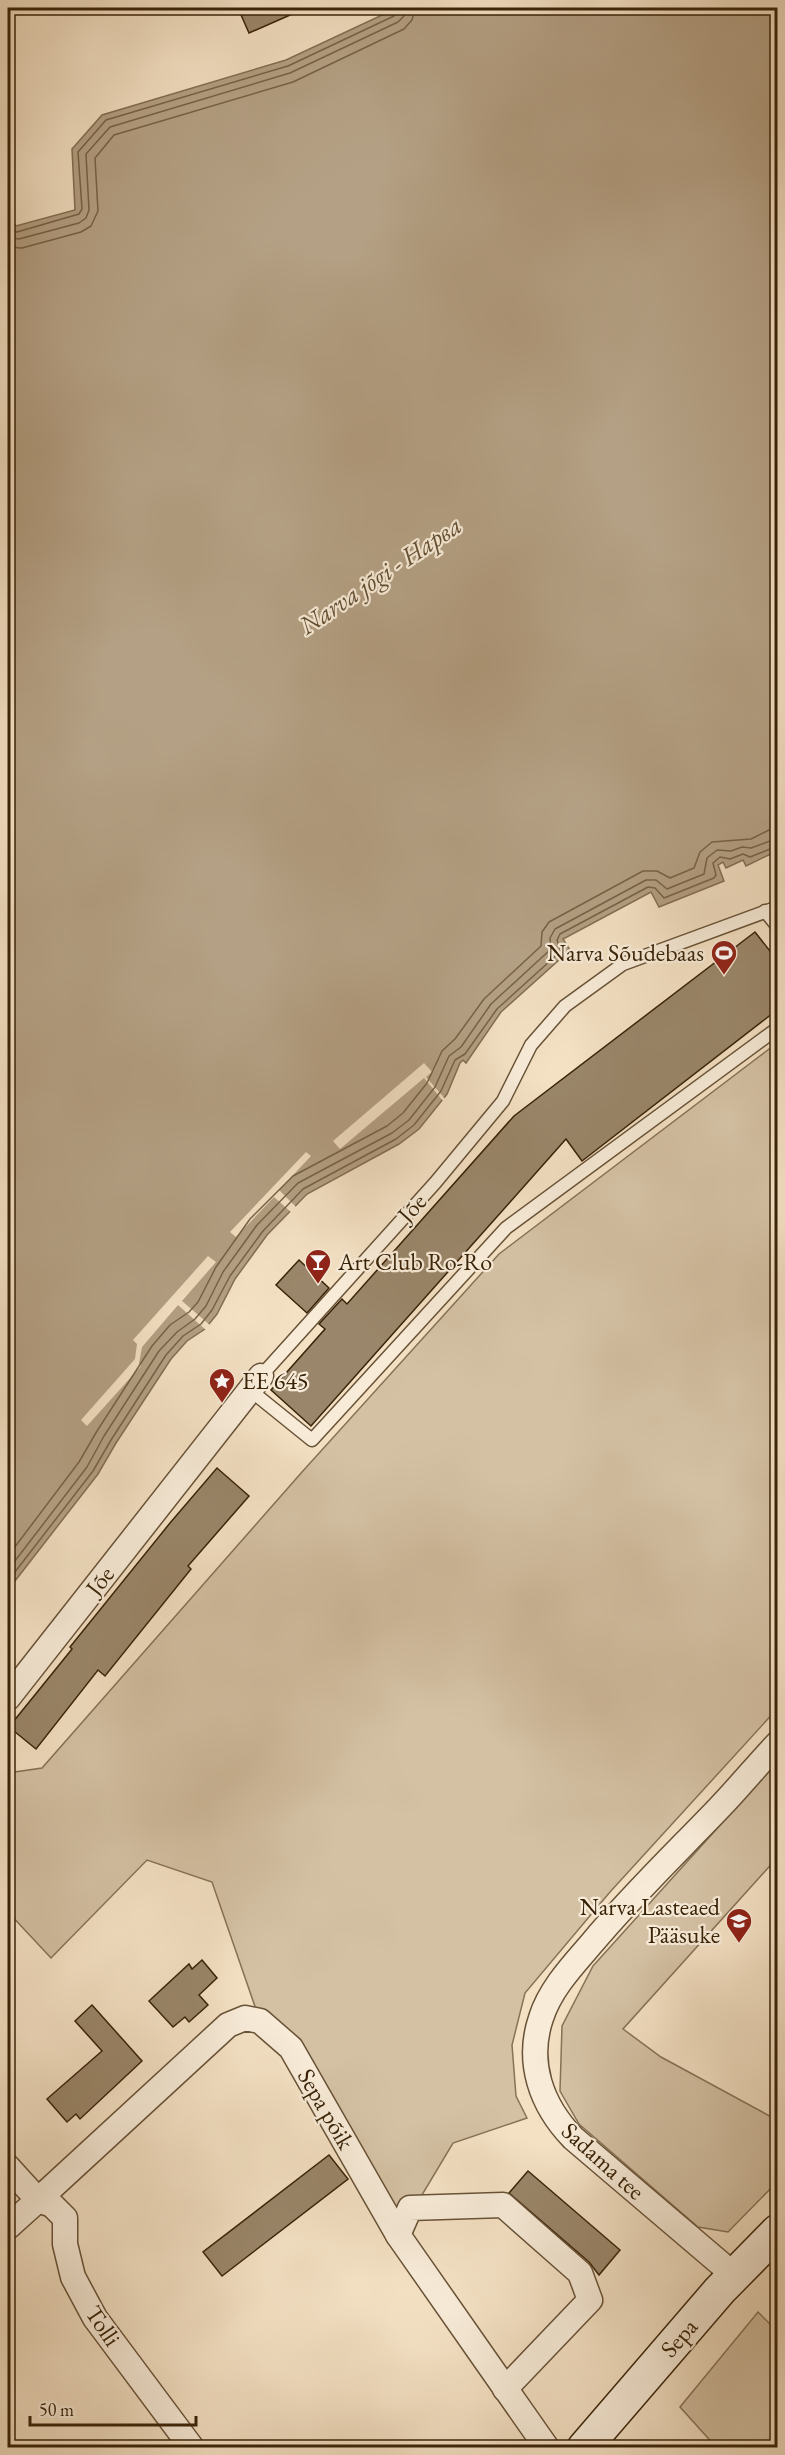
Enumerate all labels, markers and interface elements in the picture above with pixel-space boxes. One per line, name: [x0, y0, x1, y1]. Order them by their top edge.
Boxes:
water label: Narva jõgi - Нарва: [291, 508, 468, 643]
place label: Narva Sõudebaas: [547, 937, 704, 968]
sports icon: Narva Sõudebaas: [709, 938, 739, 976]
street label: Jõe: [389, 1186, 433, 1230]
place label: Art Club Ro-Ro: [337, 1246, 492, 1277]
bar icon: Art Club Ro-Ro: [303, 1247, 333, 1285]
place label: EE 645: [242, 1365, 308, 1396]
place icon: EE 645: [207, 1366, 237, 1404]
street label: Jõe: [77, 1560, 121, 1603]
place label: Narva Lasteaed Pääsuke: [580, 1891, 721, 1950]
school or university icon: Narva Lasteaed Pääsuke: [724, 1906, 754, 1944]
street label: Sepa põik: [291, 2063, 362, 2155]
street label: Sadama tee: [555, 2115, 651, 2206]
street label: Tolli: [79, 2299, 128, 2352]
street label: Sepa: [653, 2311, 704, 2364]
scale bar: [30, 2389, 196, 2427]
text: 50 m: [39, 2398, 74, 2421]

